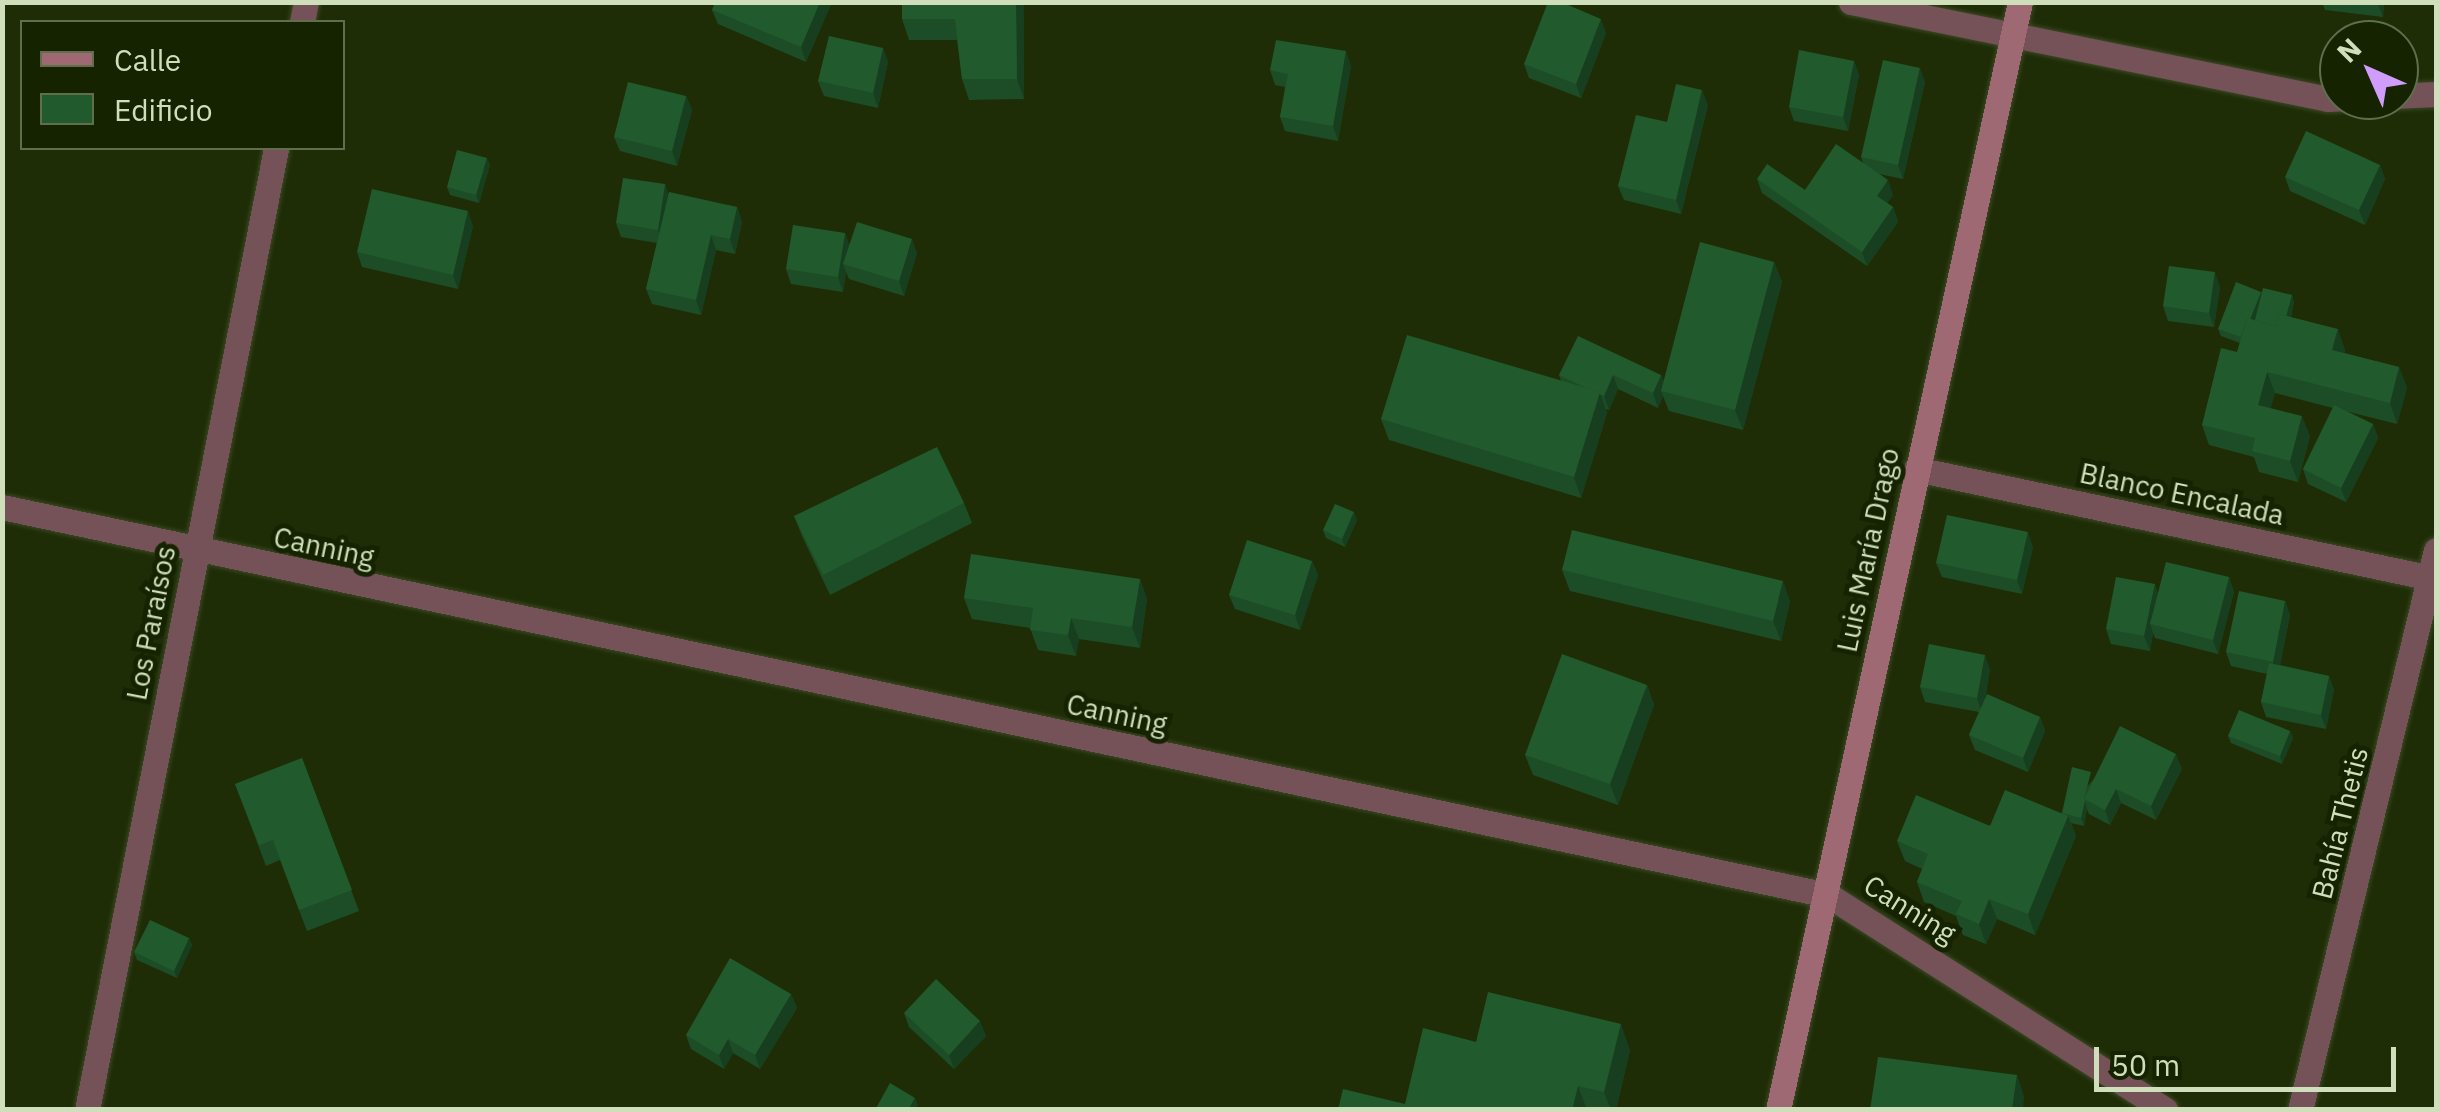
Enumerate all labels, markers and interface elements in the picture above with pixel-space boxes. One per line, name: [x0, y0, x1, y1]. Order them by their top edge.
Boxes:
legend: [20, 20, 345, 150]
north arrow: [2319, 20, 2419, 120]
text: N: [2329, 30, 2369, 70]
text: Calle: [114, 40, 181, 79]
text: Edificio: [114, 90, 213, 129]
street label: Luis María Drago: [1830, 445, 1906, 655]
street label: Blanco Encalada: [2077, 456, 2287, 532]
street label: Canning: [271, 520, 377, 574]
street label: Los Paraísos: [120, 543, 182, 703]
street label: Canning: [1064, 687, 1170, 741]
street label: Bahía Thetis: [2305, 744, 2375, 902]
street label: Canning: [1858, 868, 1962, 950]
scale bar: [2099, 1027, 2402, 1089]
text: 50 m: [2111, 1045, 2180, 1084]

